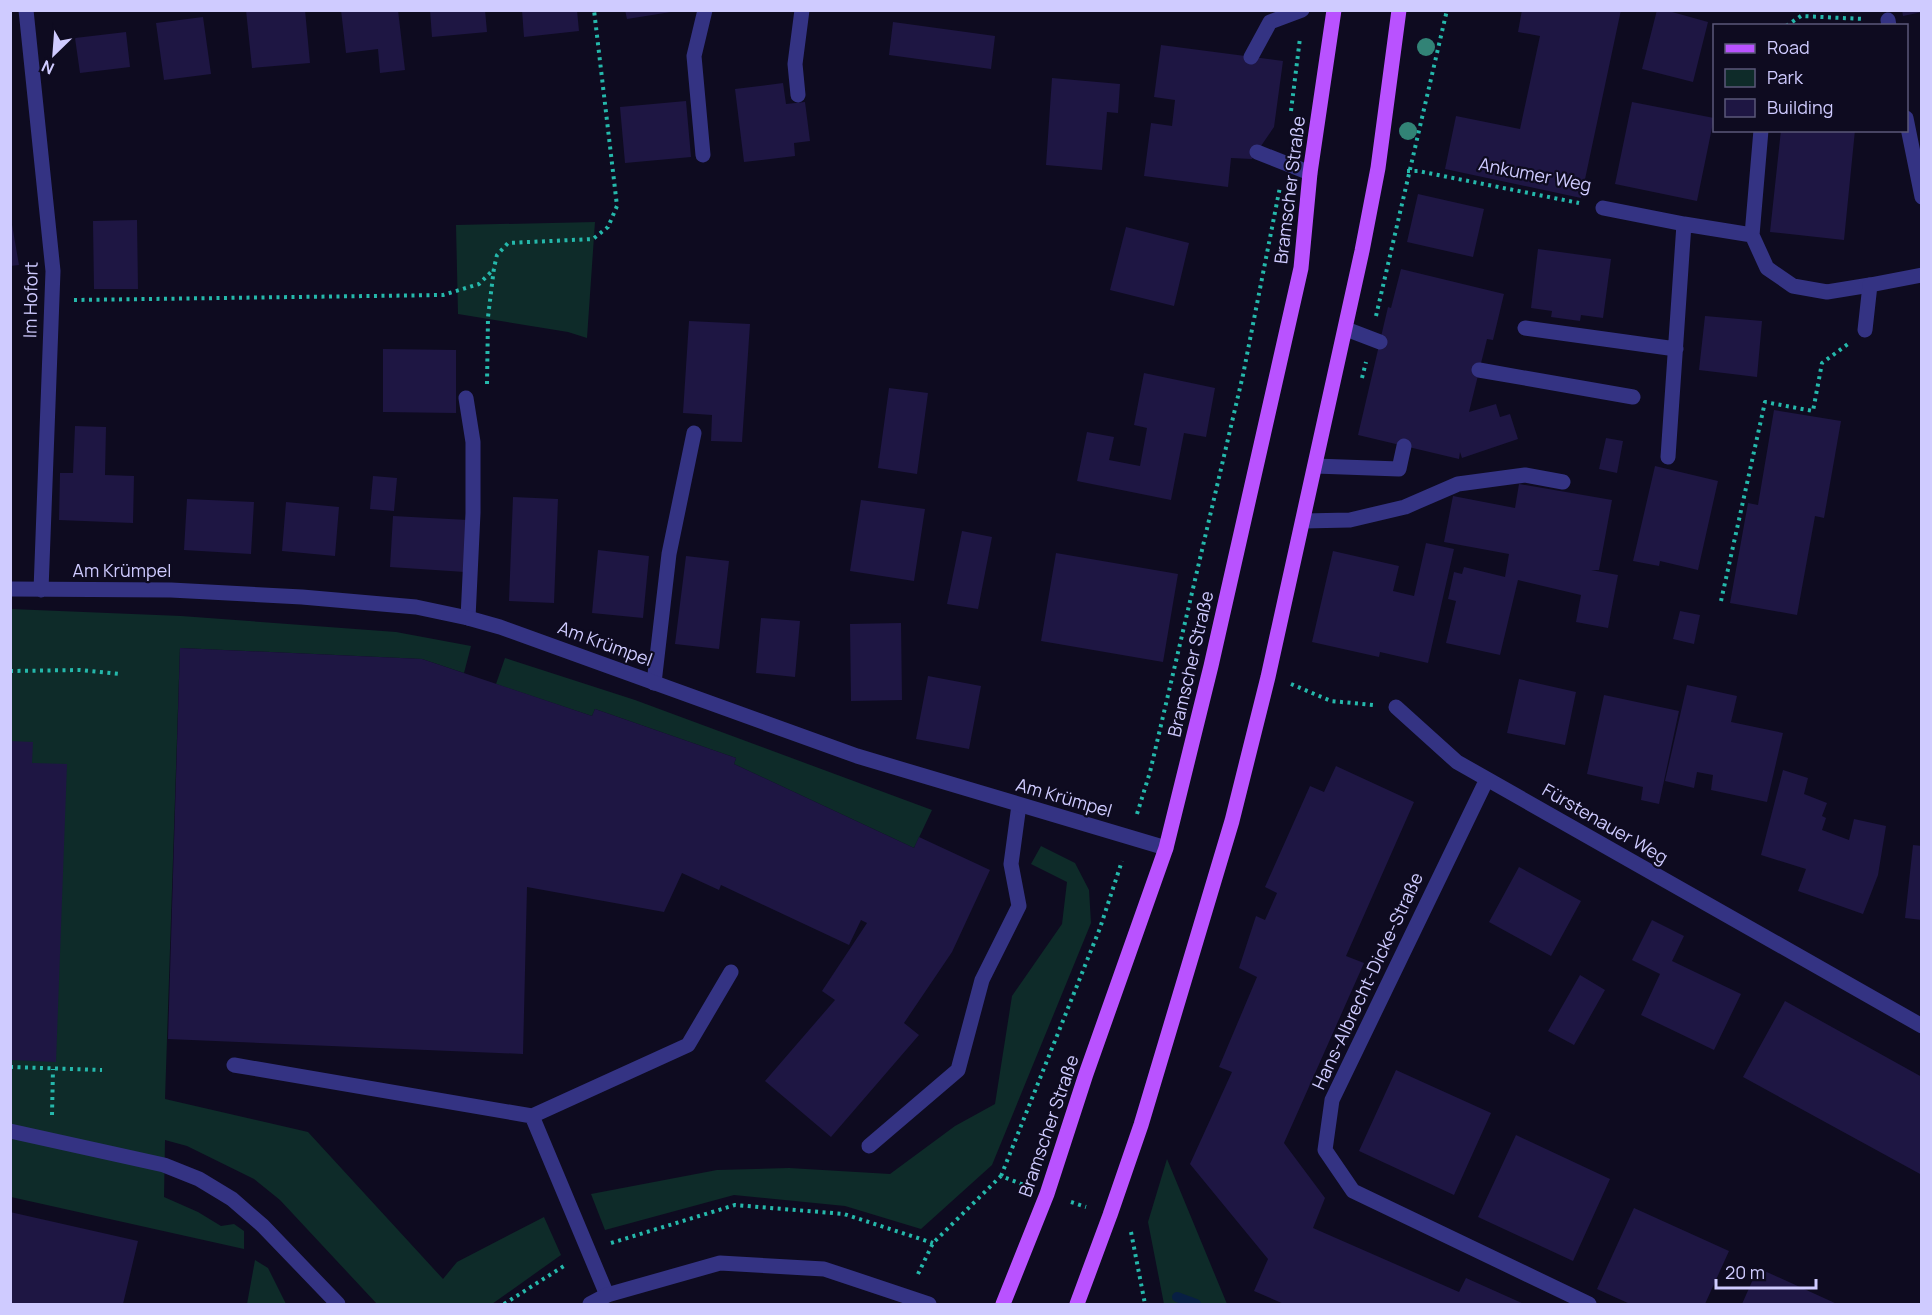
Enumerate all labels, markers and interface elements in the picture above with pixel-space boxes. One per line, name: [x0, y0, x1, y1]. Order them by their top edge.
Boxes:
north arrow: [24, 24, 84, 84]
legend: [1713, 24, 1908, 132]
text: Road: [1767, 35, 1810, 59]
text: N: [38, 55, 58, 80]
text: Park: [1767, 65, 1804, 89]
text: Building: [1767, 95, 1833, 119]
street label: Bramscher Straße: [1268, 115, 1310, 265]
street label: Ankumer Weg: [1477, 151, 1594, 197]
street label: Im Hofort: [17, 262, 43, 338]
street label: Am Krümpel: [73, 558, 171, 582]
street label: Bramscher Straße: [1162, 589, 1218, 739]
street label: Am Krümpel: [555, 615, 656, 671]
street label: Am Krümpel: [1013, 772, 1115, 822]
street label: Fürstenauer Weg: [1538, 777, 1673, 869]
street label: Hans-Albrecht-Dicke-Straße: [1306, 868, 1428, 1093]
street label: Bramscher Straße: [1012, 1051, 1084, 1200]
scale bar: [1716, 1252, 1816, 1290]
text: 20 m: [1725, 1260, 1765, 1284]

